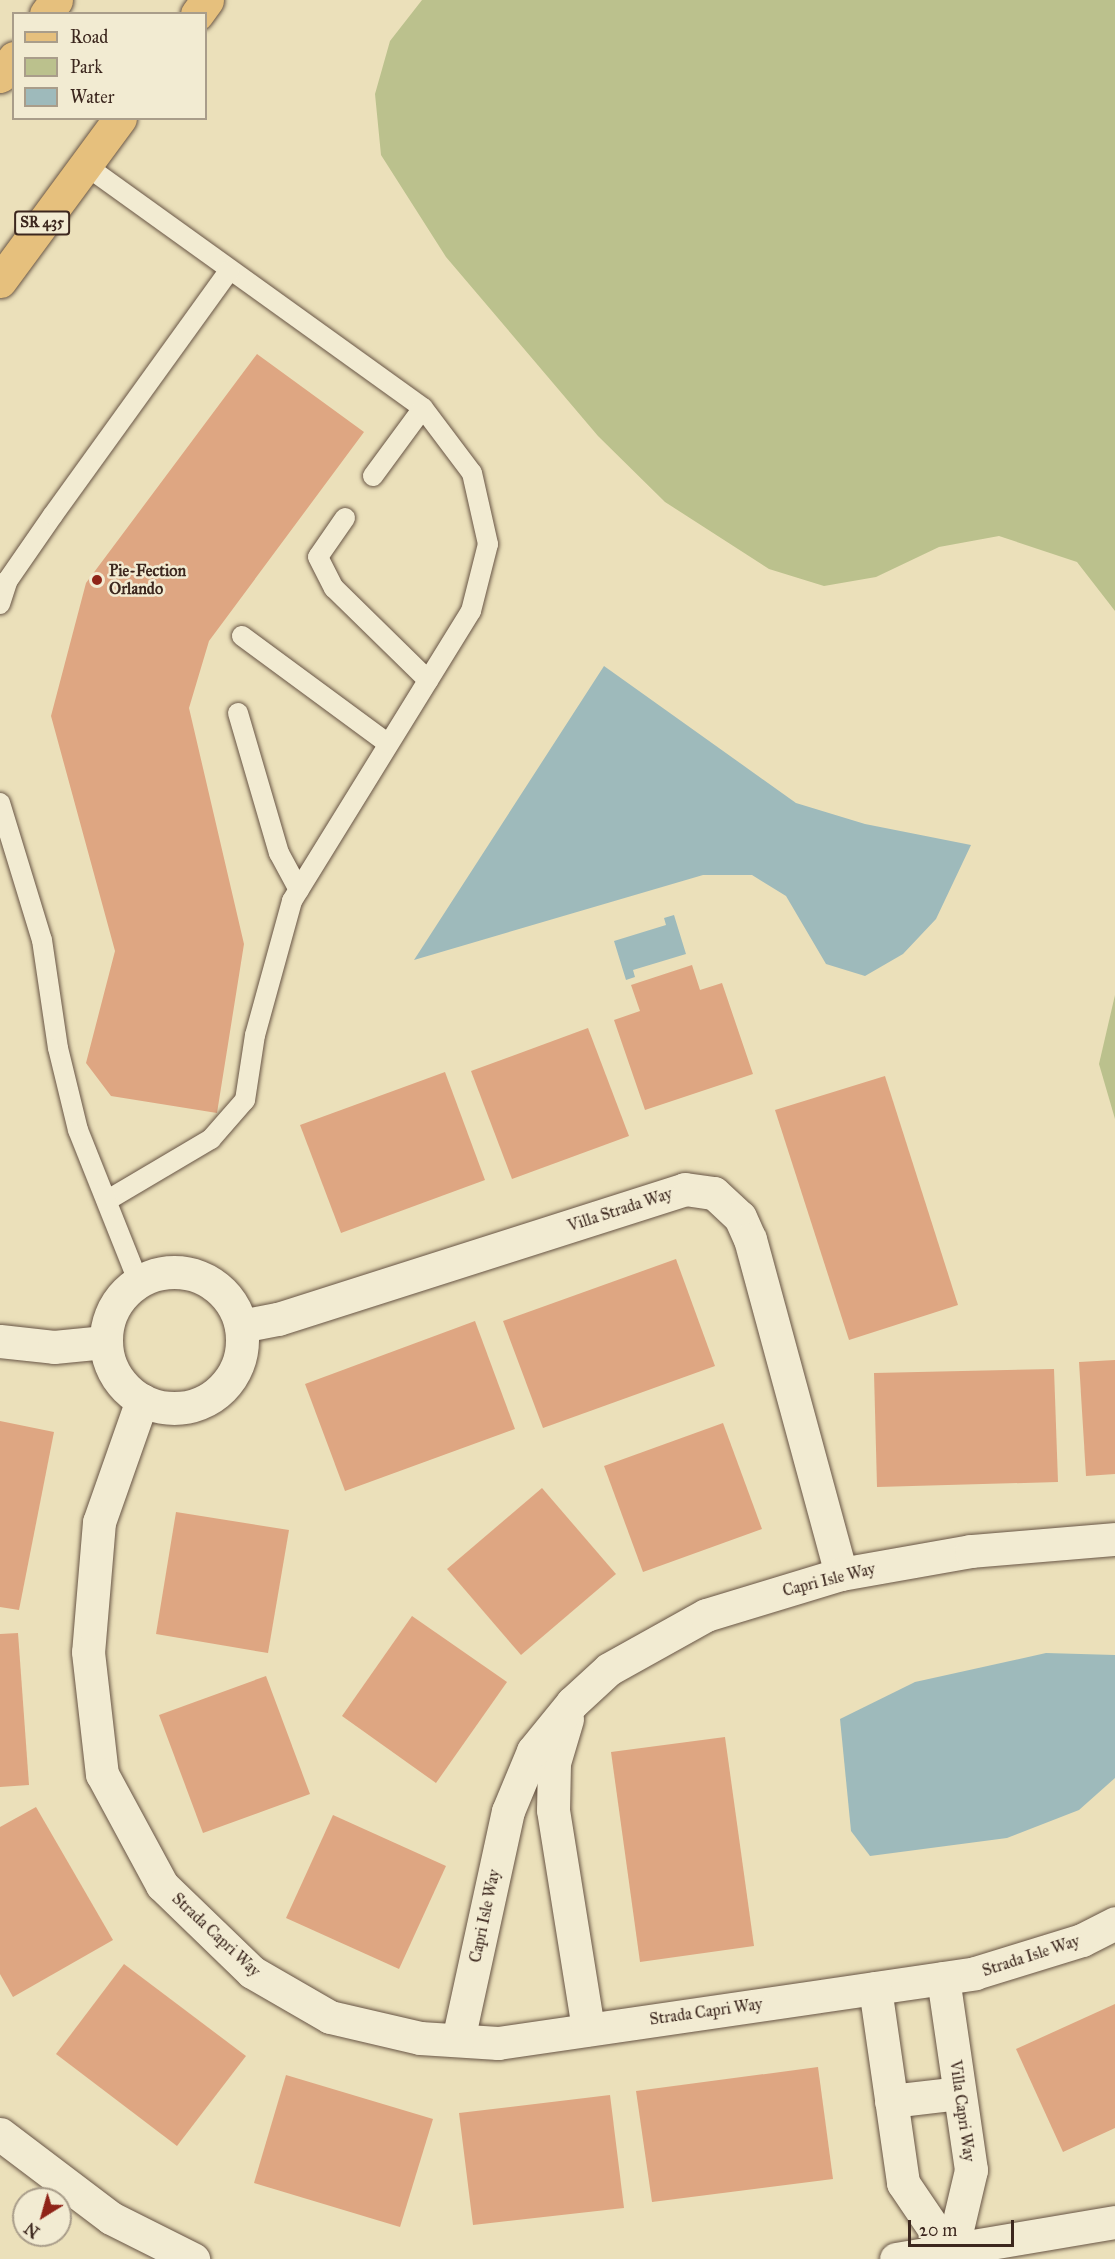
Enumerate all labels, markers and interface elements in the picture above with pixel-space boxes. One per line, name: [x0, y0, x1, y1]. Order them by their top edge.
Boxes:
legend: [12, 12, 207, 120]
text: Road: [70, 26, 108, 48]
text: Park: [70, 56, 103, 78]
text: Water: [70, 86, 114, 108]
road number: SR 435: [14, 211, 70, 235]
place label: Pie-Fection Orlando: [109, 561, 186, 599]
marker: Pie-Fection Orlando: [90, 573, 104, 587]
street label: Villa Strada Way: [565, 1184, 675, 1236]
street label: Capri Isle Way: [781, 1559, 877, 1601]
street label: Capri Isle Way: [466, 1868, 504, 1964]
street label: Strada Capri Way: [168, 1889, 264, 1981]
street label: Strada Isle Way: [980, 1931, 1082, 1981]
street label: Strada Capri Way: [648, 1995, 764, 2029]
street label: Villa Capri Way: [945, 2059, 979, 2163]
north arrow: [12, 2187, 72, 2247]
scale bar: [911, 2208, 1018, 2246]
text: N: [21, 2219, 43, 2242]
text: 20 m: [919, 2219, 957, 2241]

